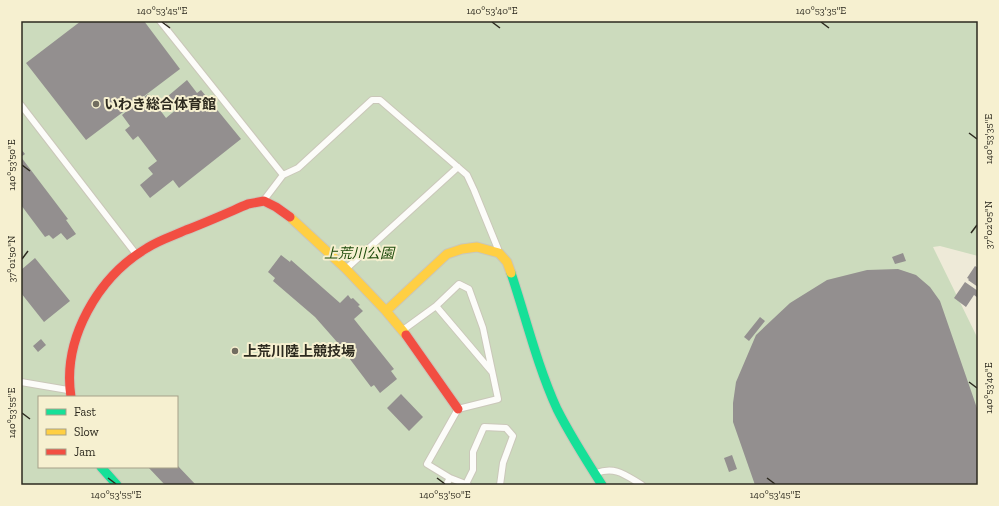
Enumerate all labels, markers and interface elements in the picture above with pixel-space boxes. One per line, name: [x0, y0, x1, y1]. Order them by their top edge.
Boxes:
text: 140°53'45"E: [137, 5, 187, 17]
text: 140°53'40"E: [466, 5, 518, 17]
text: 140°53'35"E: [796, 5, 846, 17]
place label: いわき総合体育館: [104, 96, 216, 113]
marker: いわき総合体育館: [91, 99, 101, 109]
text: 140°53'35"E: [983, 114, 995, 164]
text: 140°53'50"E: [6, 139, 18, 191]
text: 37°02'05"N: [983, 200, 995, 249]
text: 37°01'50"N: [6, 235, 18, 282]
park label: 上荒川公園: [324, 245, 396, 262]
place label: 上荒川陸上競技場: [243, 343, 355, 360]
marker: 上荒川陸上競技場: [230, 346, 240, 356]
text: 140°53'40"E: [983, 362, 995, 414]
text: 140°53'55"E: [6, 388, 18, 438]
legend: [38, 396, 178, 468]
text: Fast: [74, 405, 97, 419]
text: Slow: [74, 425, 100, 439]
text: Jam: [74, 445, 96, 459]
text: 140°53'55"E: [91, 489, 141, 501]
text: 140°53'50"E: [419, 489, 471, 501]
text: 140°53'45"E: [750, 489, 800, 501]

